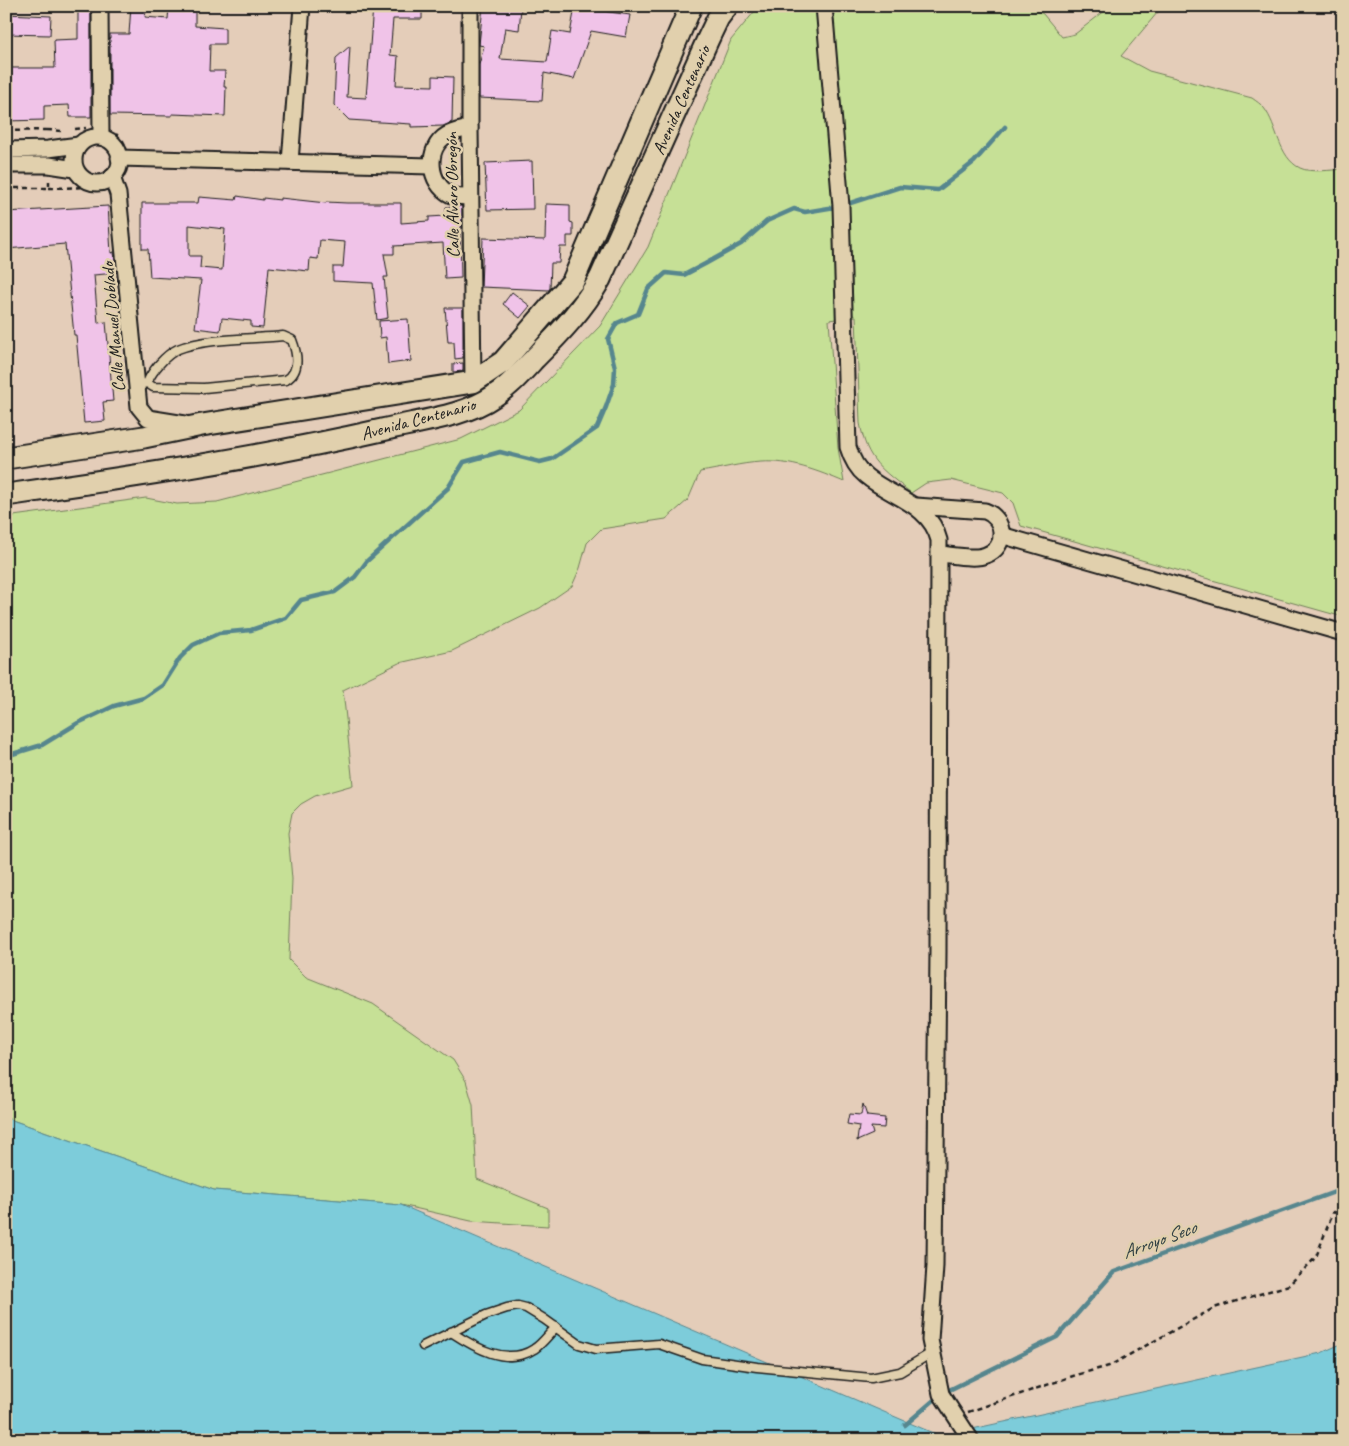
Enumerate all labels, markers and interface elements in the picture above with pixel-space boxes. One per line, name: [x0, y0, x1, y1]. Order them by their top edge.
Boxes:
street label: Avenida Centenario: [647, 41, 716, 158]
street label: Calle Álvaro Obregón: [440, 131, 464, 258]
street label: Calle Manuel Doblado: [96, 260, 130, 393]
street label: Avenida Centenario: [359, 393, 479, 445]
water label: Arroyo Seco: [1119, 1215, 1201, 1264]

